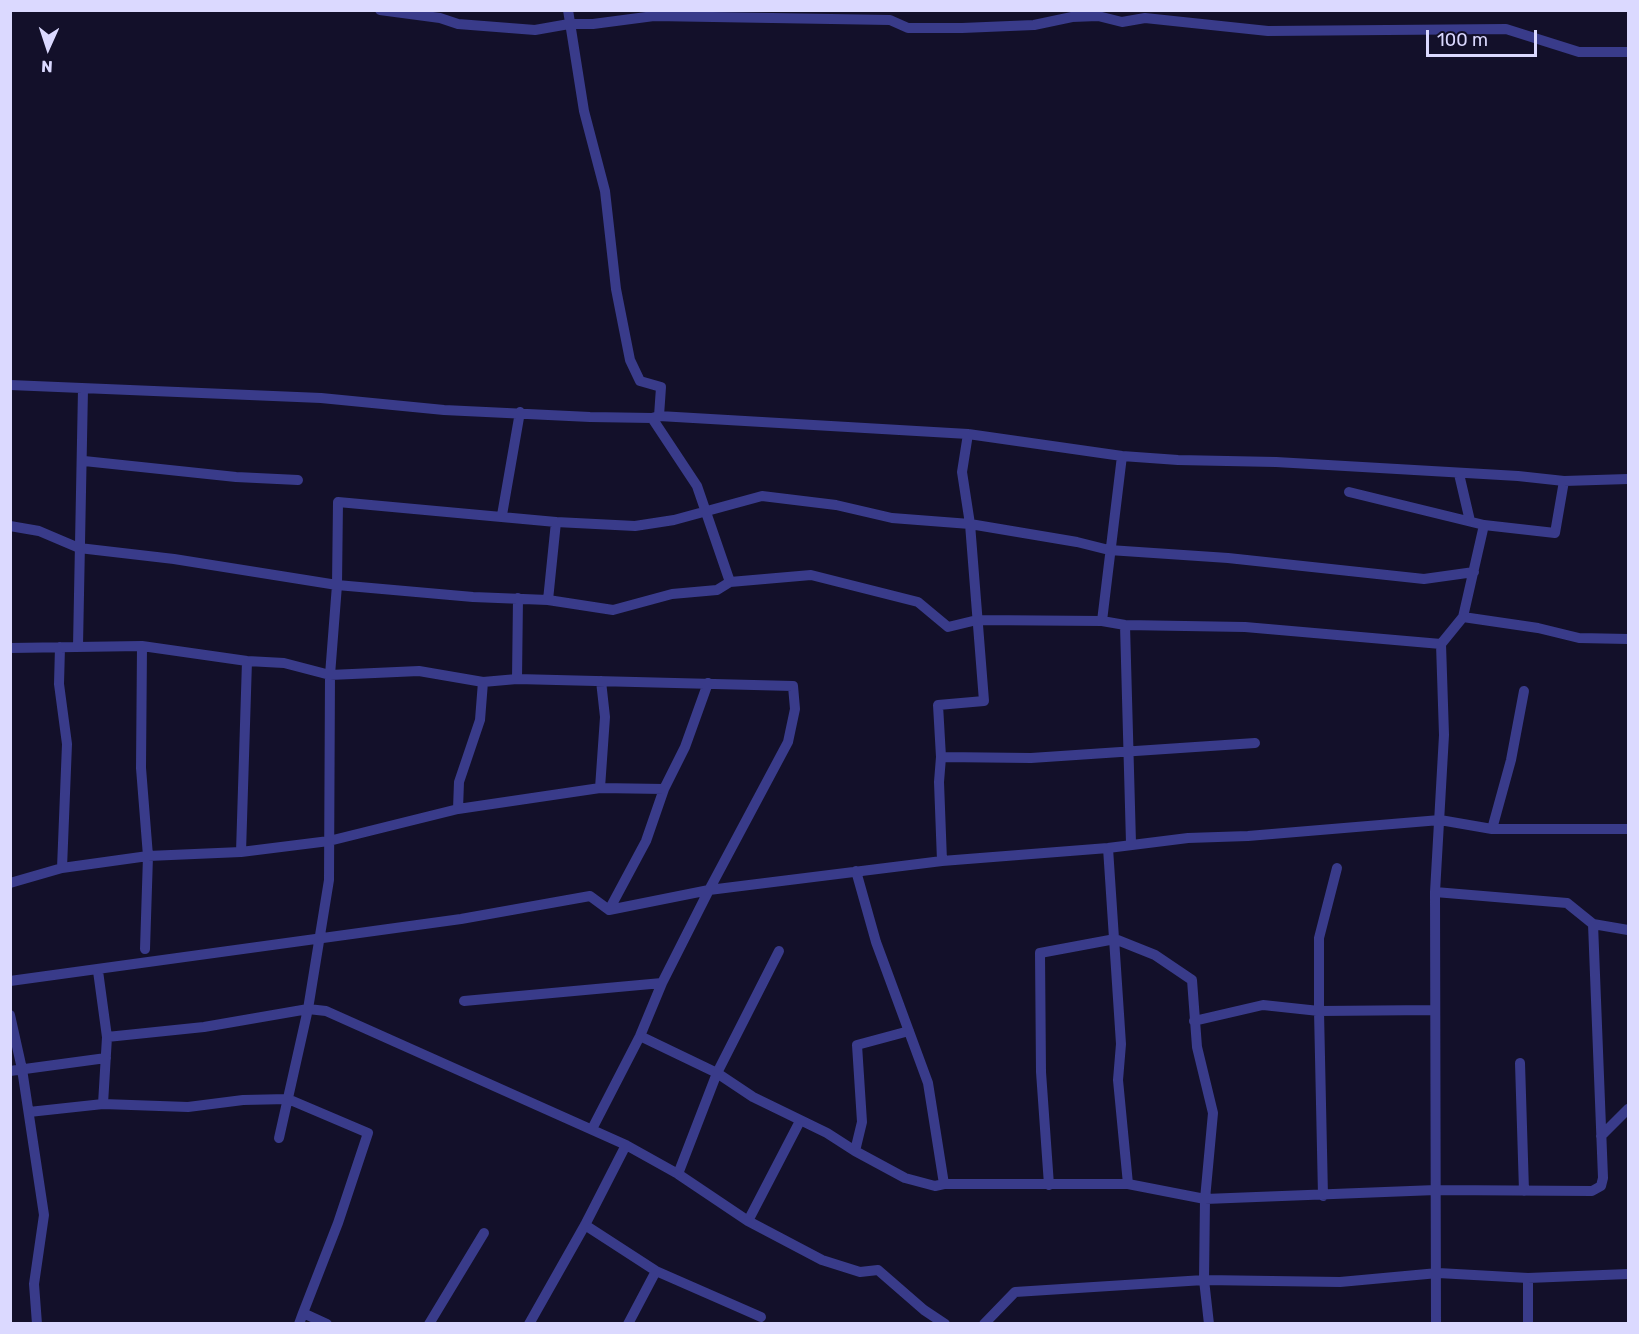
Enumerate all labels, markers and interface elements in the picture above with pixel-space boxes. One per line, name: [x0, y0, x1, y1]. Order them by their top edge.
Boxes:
north arrow: [18, 18, 78, 78]
scale bar: [1429, 18, 1540, 56]
text: 100 m: [1437, 29, 1488, 51]
text: N: [41, 57, 53, 76]

